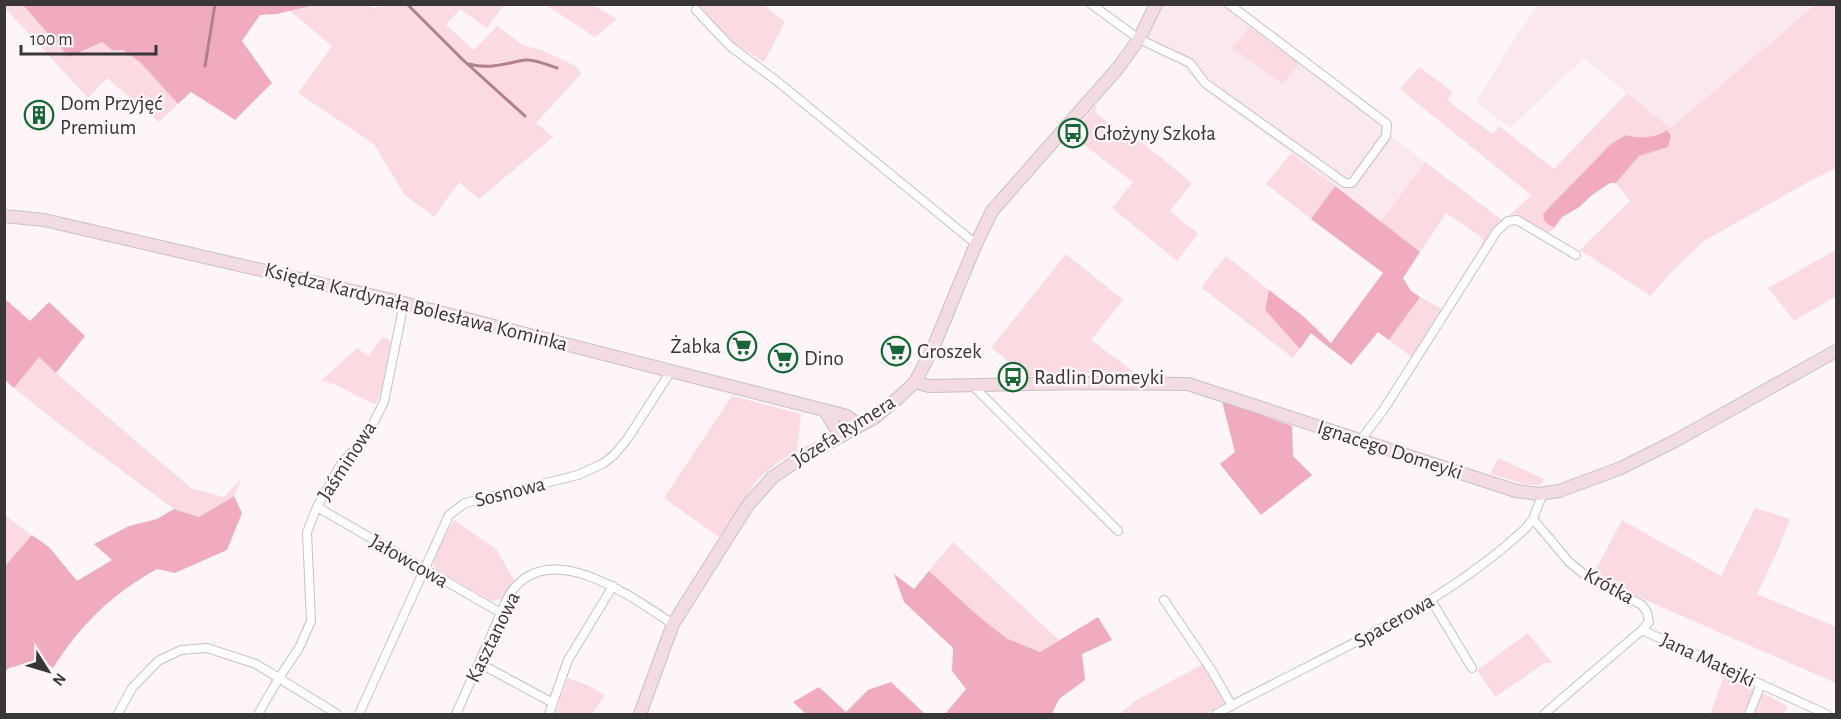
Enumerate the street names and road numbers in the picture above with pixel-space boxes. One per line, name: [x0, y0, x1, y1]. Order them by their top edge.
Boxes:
street label: Księdza Kardynała Bolesława Kominka: [262, 259, 570, 355]
street label: Józefa Rymera: [789, 391, 899, 471]
street label: Jaśminowa: [314, 417, 380, 504]
street label: Ignacego Domeyki: [1315, 417, 1465, 483]
street label: Sosnowa: [473, 473, 548, 511]
street label: Jałowcowa: [366, 530, 452, 592]
street label: Krótka: [1580, 564, 1638, 608]
street label: Kasztanowa: [462, 588, 524, 686]
street label: Spacerowa: [1350, 590, 1438, 652]
street label: Jana Matejki: [1657, 629, 1759, 691]

